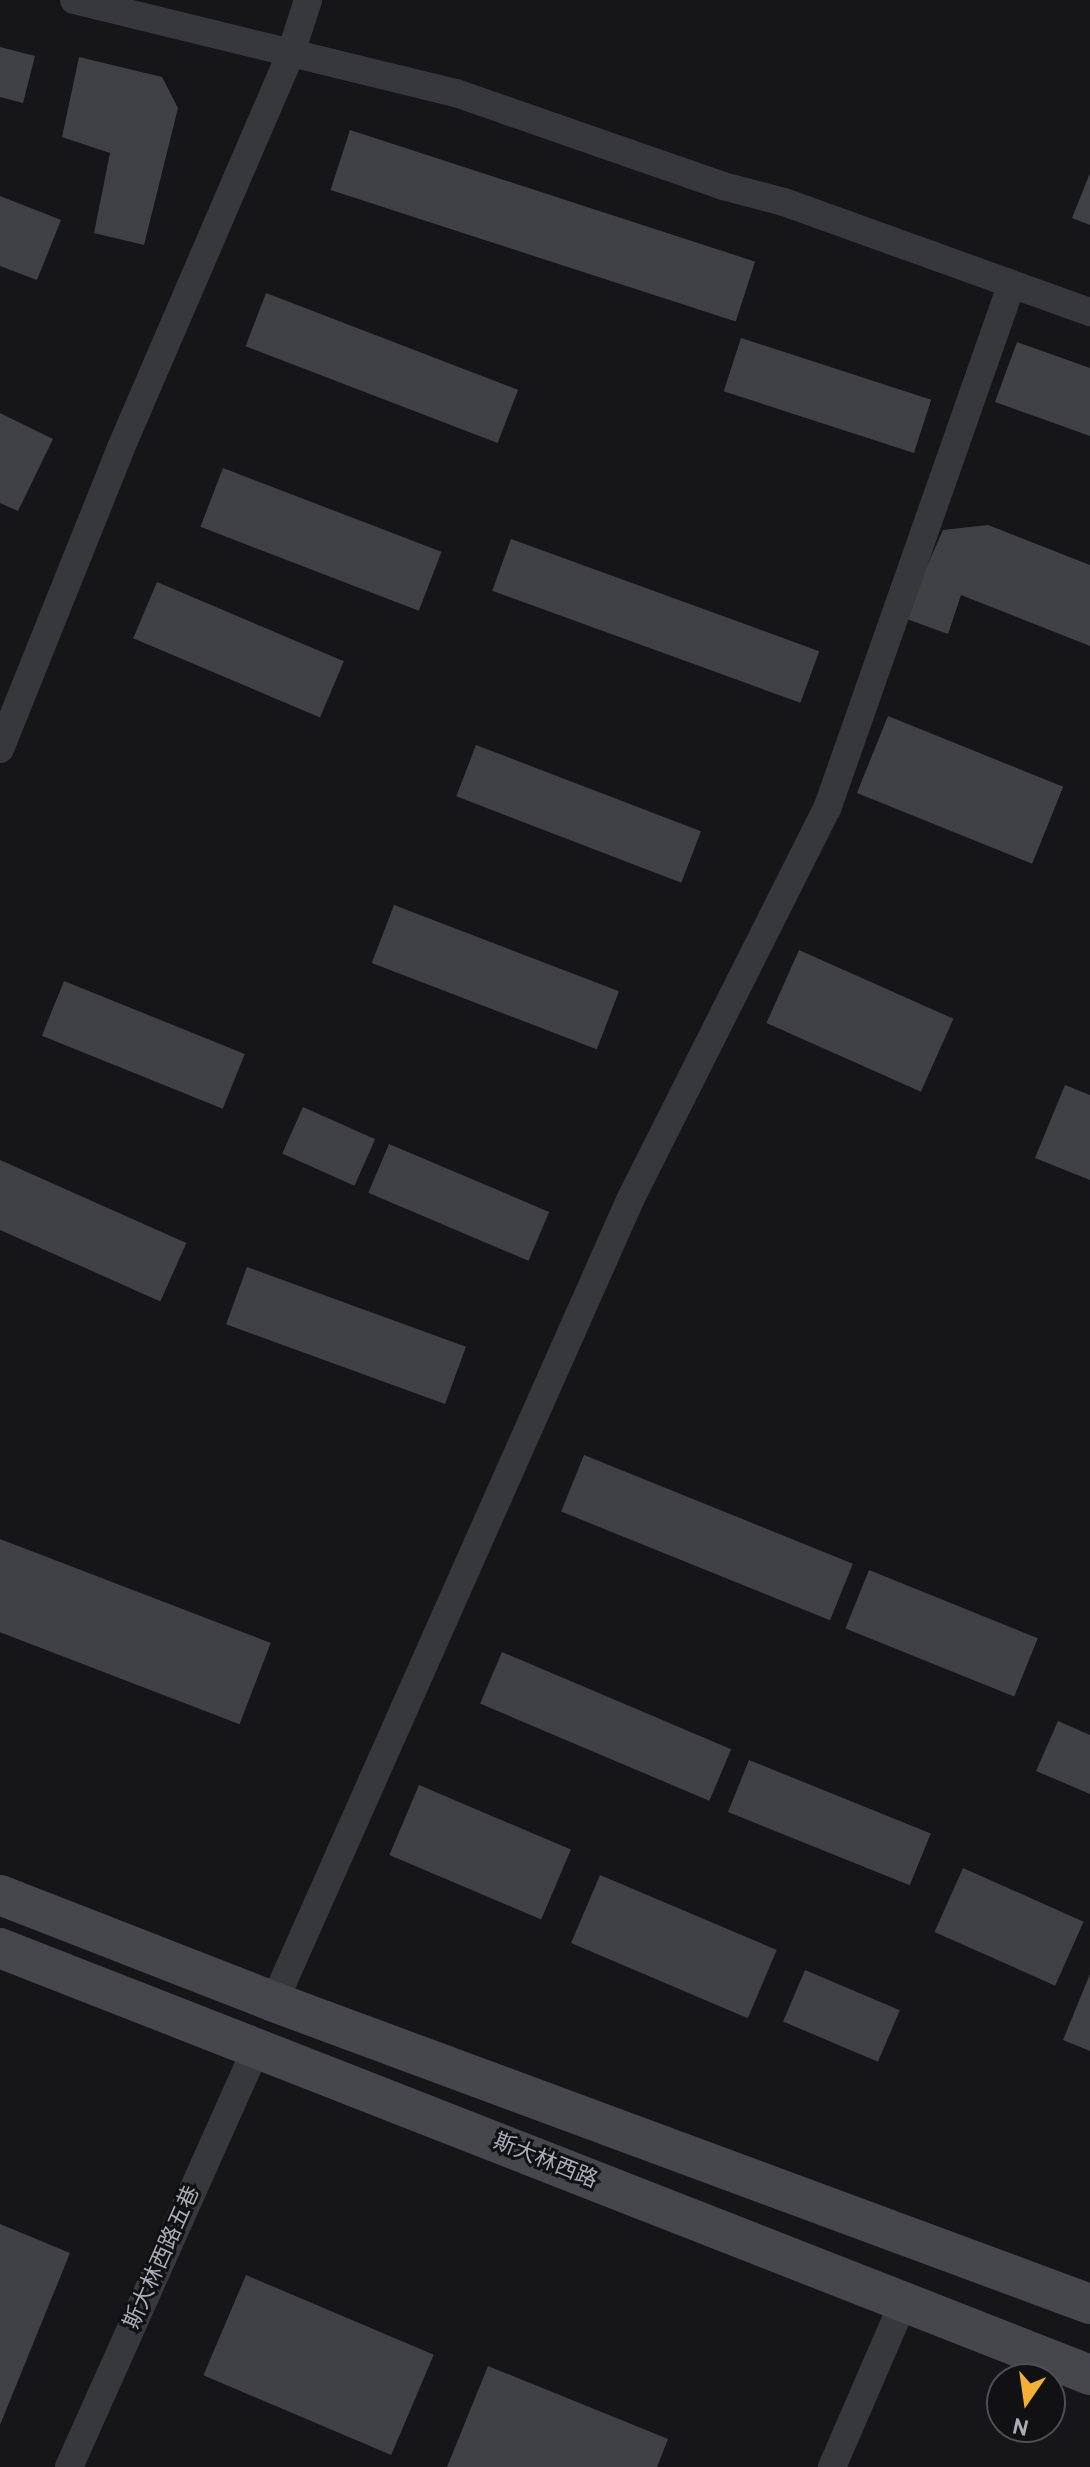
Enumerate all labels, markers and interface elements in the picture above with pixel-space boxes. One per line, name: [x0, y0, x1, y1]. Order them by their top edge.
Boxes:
street label: 斯大林西路: [489, 2129, 601, 2195]
street label: 斯大林西路五巷: [120, 2182, 206, 2334]
north arrow: [986, 2363, 1066, 2443]
text: N: [1010, 2410, 1032, 2440]

